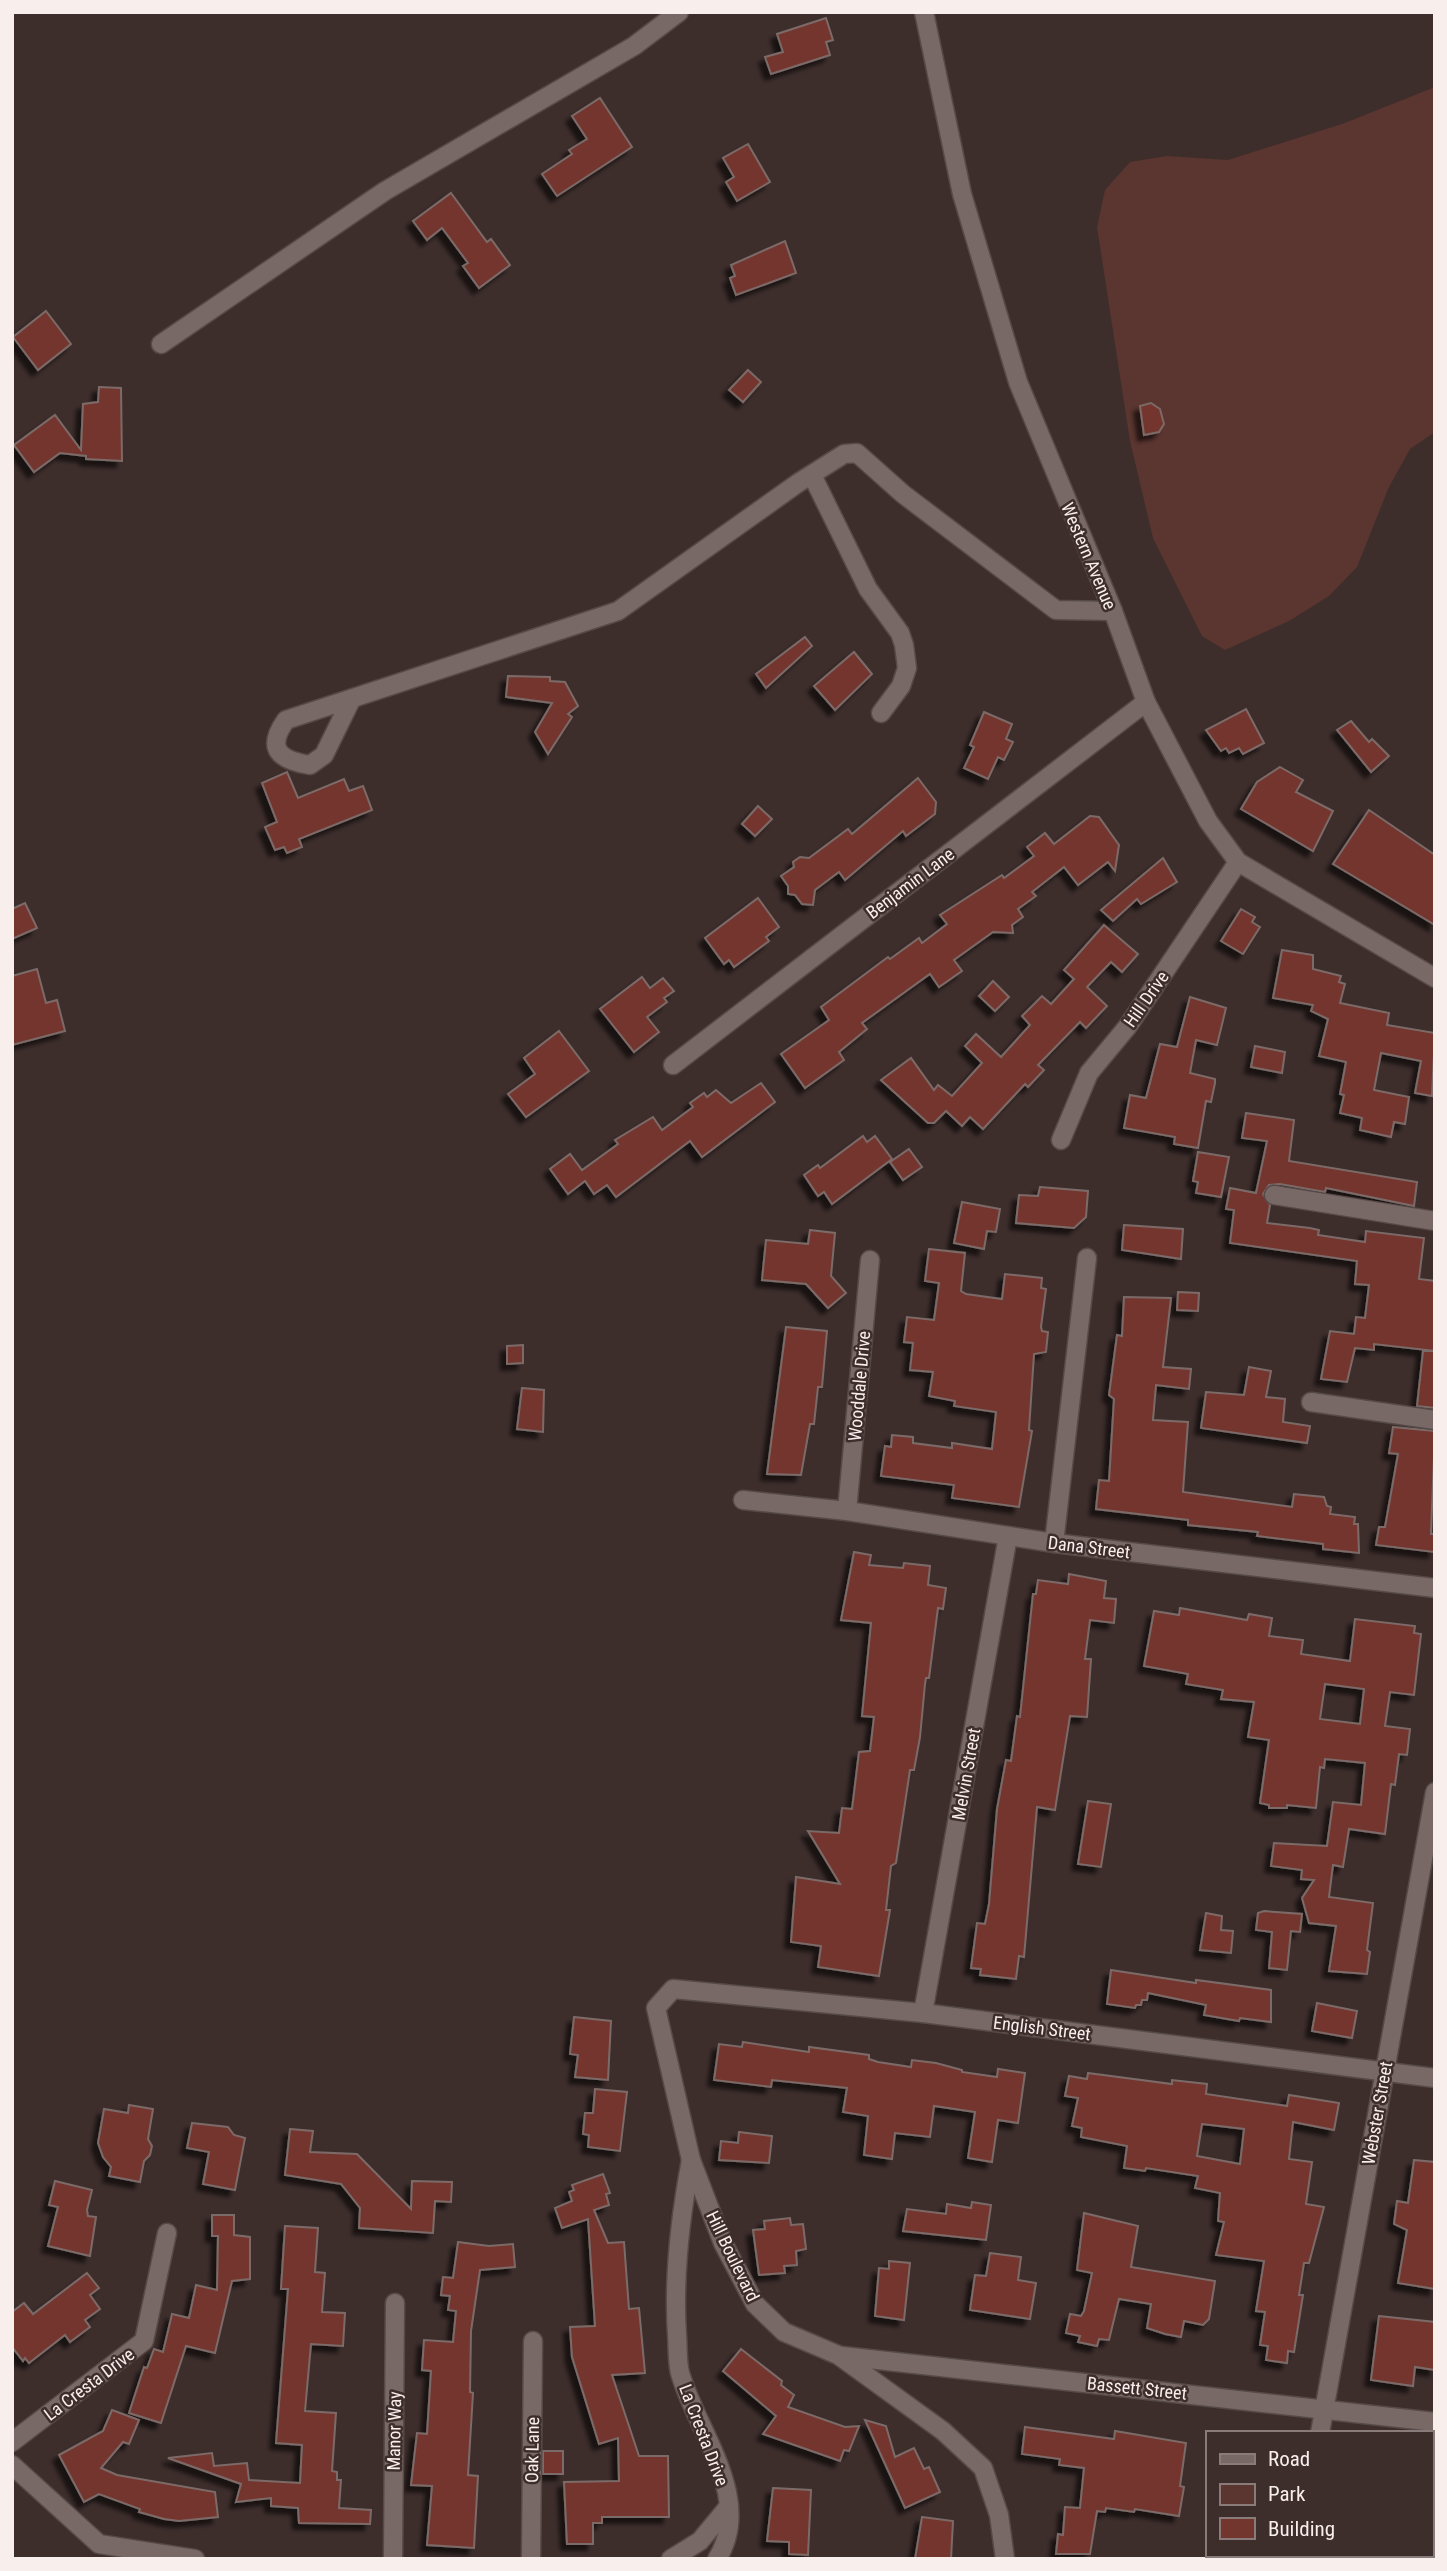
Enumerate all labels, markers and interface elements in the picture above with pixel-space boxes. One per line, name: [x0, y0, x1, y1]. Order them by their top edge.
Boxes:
street label: Western Avenue: [1057, 499, 1121, 613]
street label: Benjamin Lane: [862, 843, 958, 923]
street label: Hill Drive: [1119, 967, 1173, 1031]
street label: Wooddale Drive: [844, 1330, 874, 1442]
street label: Dana Street: [1047, 1532, 1131, 1562]
street label: Melvin Street: [948, 1726, 984, 1822]
street label: English Street: [992, 2012, 1092, 2044]
street label: Webster Street: [1358, 2060, 1396, 2166]
street label: Hill Boulevard: [702, 2207, 764, 2305]
street label: La Cresta Drive: [40, 2343, 138, 2425]
street label: Bassett Street: [1086, 2372, 1188, 2404]
street label: La Cresta Drive: [675, 2381, 733, 2489]
street label: Manor Way: [383, 2391, 405, 2471]
street label: Oak Lane: [521, 2417, 543, 2483]
legend: [1206, 2431, 1433, 2557]
text: Road: [1268, 2447, 1310, 2471]
text: Park: [1268, 2482, 1306, 2506]
text: Building: [1268, 2517, 1335, 2541]

